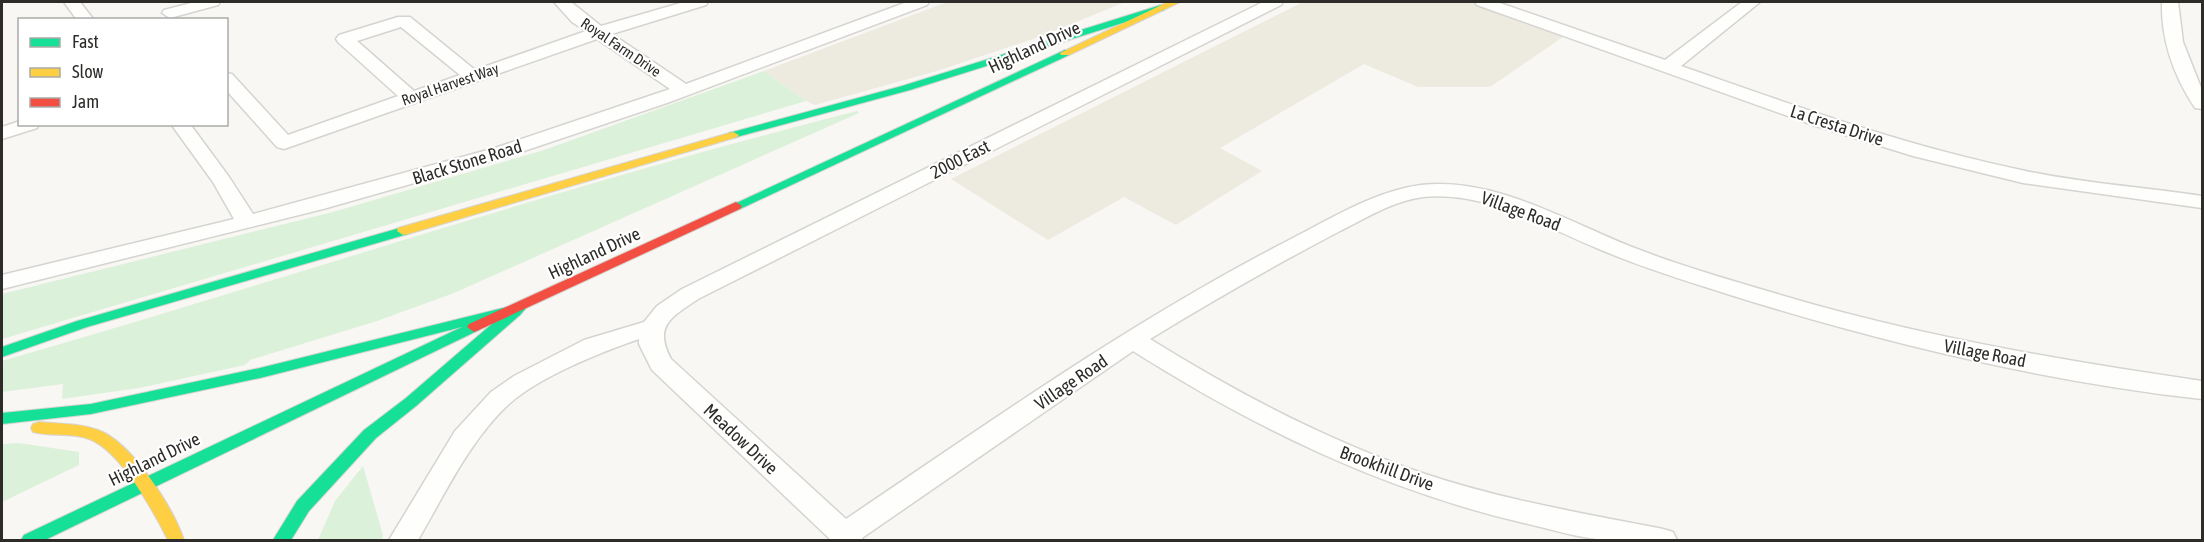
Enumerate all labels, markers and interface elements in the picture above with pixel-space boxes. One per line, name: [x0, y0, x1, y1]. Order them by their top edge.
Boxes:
street label: Royal Farm Drive: [578, 14, 664, 80]
street label: Highland Drive: [985, 17, 1083, 77]
legend: [18, 18, 228, 126]
text: Fast: [72, 31, 99, 52]
street label: Royal Harvest Way: [399, 59, 501, 109]
text: Slow: [72, 61, 103, 82]
text: Jam: [72, 91, 99, 112]
street label: La Cresta Drive: [1788, 100, 1886, 150]
street label: Black Stone Road: [410, 135, 524, 189]
street label: 2000 East: [927, 135, 993, 183]
street label: Village Road: [1478, 187, 1564, 235]
street label: Highland Drive: [545, 223, 643, 283]
street label: Village Road: [1942, 335, 2028, 371]
street label: Village Road: [1031, 350, 1111, 414]
street label: Meadow Drive: [700, 399, 782, 479]
street label: Highland Drive: [105, 428, 203, 490]
street label: Brookhill Drive: [1337, 441, 1437, 495]

